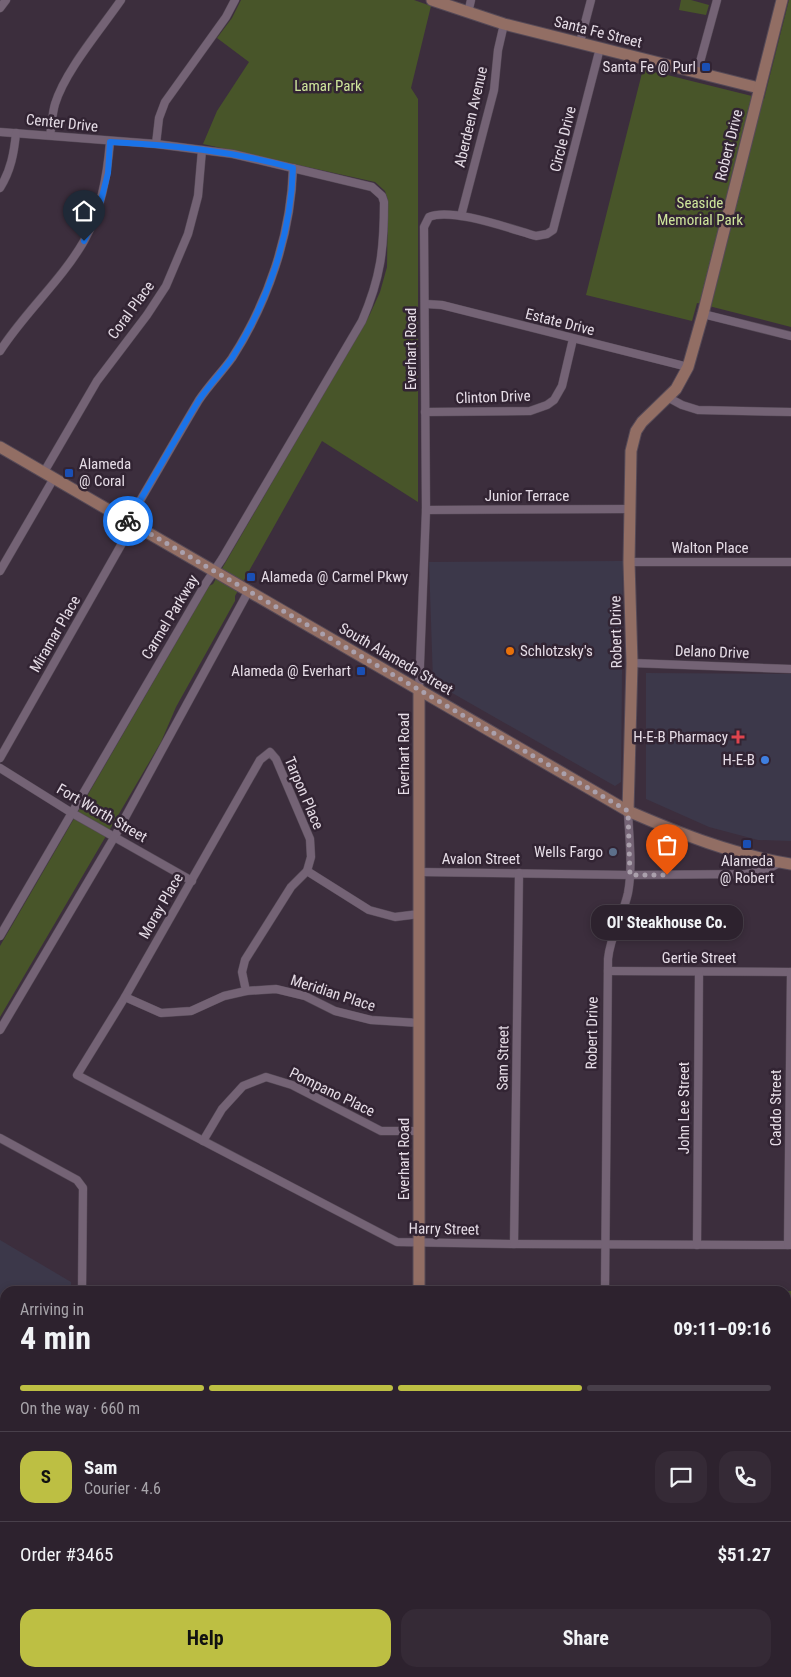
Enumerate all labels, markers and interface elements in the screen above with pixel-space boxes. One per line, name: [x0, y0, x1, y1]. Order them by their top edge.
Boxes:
street label: Santa Fe Street: [552, 12, 644, 52]
place label: Santa Fe @ Purl: [603, 58, 696, 76]
marker: Santa Fe @ Purl: [700, 61, 712, 73]
street label: Aberdeen Avenue: [451, 65, 491, 169]
park label: Lamar Park: [294, 77, 362, 95]
street label: Circle Drive: [546, 104, 580, 174]
street label: Robert Drive: [711, 108, 747, 182]
street label: Center Drive: [25, 110, 99, 136]
pin: [63, 190, 105, 241]
park label: Seaside Memorial Park: [657, 194, 743, 229]
icon: home: [70, 197, 98, 225]
street label: Coral Place: [104, 277, 158, 343]
street label: Estate Drive: [523, 305, 597, 339]
street label: Everhart Road: [402, 308, 420, 390]
street label: Clinton Drive: [455, 387, 531, 407]
place label: Alameda @ Coral: [79, 455, 131, 490]
marker: Alameda @ Coral: [63, 467, 75, 479]
street label: Junior Terrace: [485, 487, 569, 505]
courier: [103, 496, 153, 546]
icon: bike: [114, 507, 142, 535]
street label: Walton Place: [671, 539, 749, 557]
place label: Alameda @ Carmel Pkwy: [261, 568, 408, 586]
marker: Alameda @ Carmel Pkwy: [245, 571, 257, 583]
street label: Carmel Parkway: [138, 572, 202, 662]
street label: Miramar Place: [26, 592, 84, 676]
street label: Robert Drive: [606, 596, 626, 668]
street label: South Alameda Street: [336, 619, 456, 699]
place label: Schlotzsky's: [520, 642, 593, 660]
street label: Delano Drive: [675, 642, 749, 662]
marker: Schlotzsky's: [504, 645, 516, 657]
place label: Alameda @ Everhart: [231, 662, 351, 680]
marker: Alameda @ Everhart: [355, 665, 367, 677]
street label: Everhart Road: [395, 713, 413, 795]
place label: H-E-B Pharmacy: [633, 728, 728, 746]
marker: H-E-B Pharmacy: [732, 731, 744, 743]
place label: H-E-B: [723, 751, 755, 769]
street label: Tarpon Place: [281, 754, 327, 832]
marker: H-E-B: [759, 754, 771, 766]
street label: Fort Worth Street: [54, 780, 150, 846]
pin: [646, 824, 688, 875]
icon: bag: [653, 831, 681, 859]
marker: Alameda @ Robert: [741, 838, 753, 850]
place label: Wells Fargo: [534, 843, 603, 861]
marker: Wells Fargo: [607, 846, 619, 858]
street label: Avalon Street: [442, 850, 520, 868]
place label: Alameda @ Robert: [720, 852, 774, 887]
street label: Moray Place: [135, 870, 187, 942]
callout: Ol' Steakhouse Co.: [591, 905, 743, 940]
text: Ol' Steakhouse Co.: [607, 913, 727, 932]
street label: Gertie Street: [662, 949, 736, 967]
street label: Meridian Place: [288, 971, 378, 1015]
street label: Robert Drive: [582, 997, 602, 1069]
street label: Sam Street: [493, 1025, 513, 1091]
street label: John Lee Street: [675, 1062, 693, 1154]
street label: Pompano Place: [286, 1064, 378, 1120]
street label: Caddo Street: [767, 1070, 785, 1146]
street label: Everhart Road: [395, 1118, 413, 1200]
street label: Harry Street: [409, 1219, 479, 1239]
text: Arriving in: [20, 1300, 84, 1319]
text: 09:11–09:16: [673, 1317, 771, 1340]
text: 4 min: [20, 1319, 91, 1357]
text: On the way · 660 m: [20, 1399, 140, 1418]
button: chat: [655, 1451, 707, 1503]
button: phone: [719, 1451, 771, 1503]
text: Sam: [84, 1456, 117, 1479]
text: S: [41, 1465, 51, 1488]
text: Courier · 4.6: [84, 1479, 161, 1498]
text: Order #3465: [20, 1543, 113, 1566]
text: $51.27: [717, 1543, 771, 1566]
button: Help: [20, 1609, 391, 1667]
button: Share: [401, 1609, 771, 1667]

